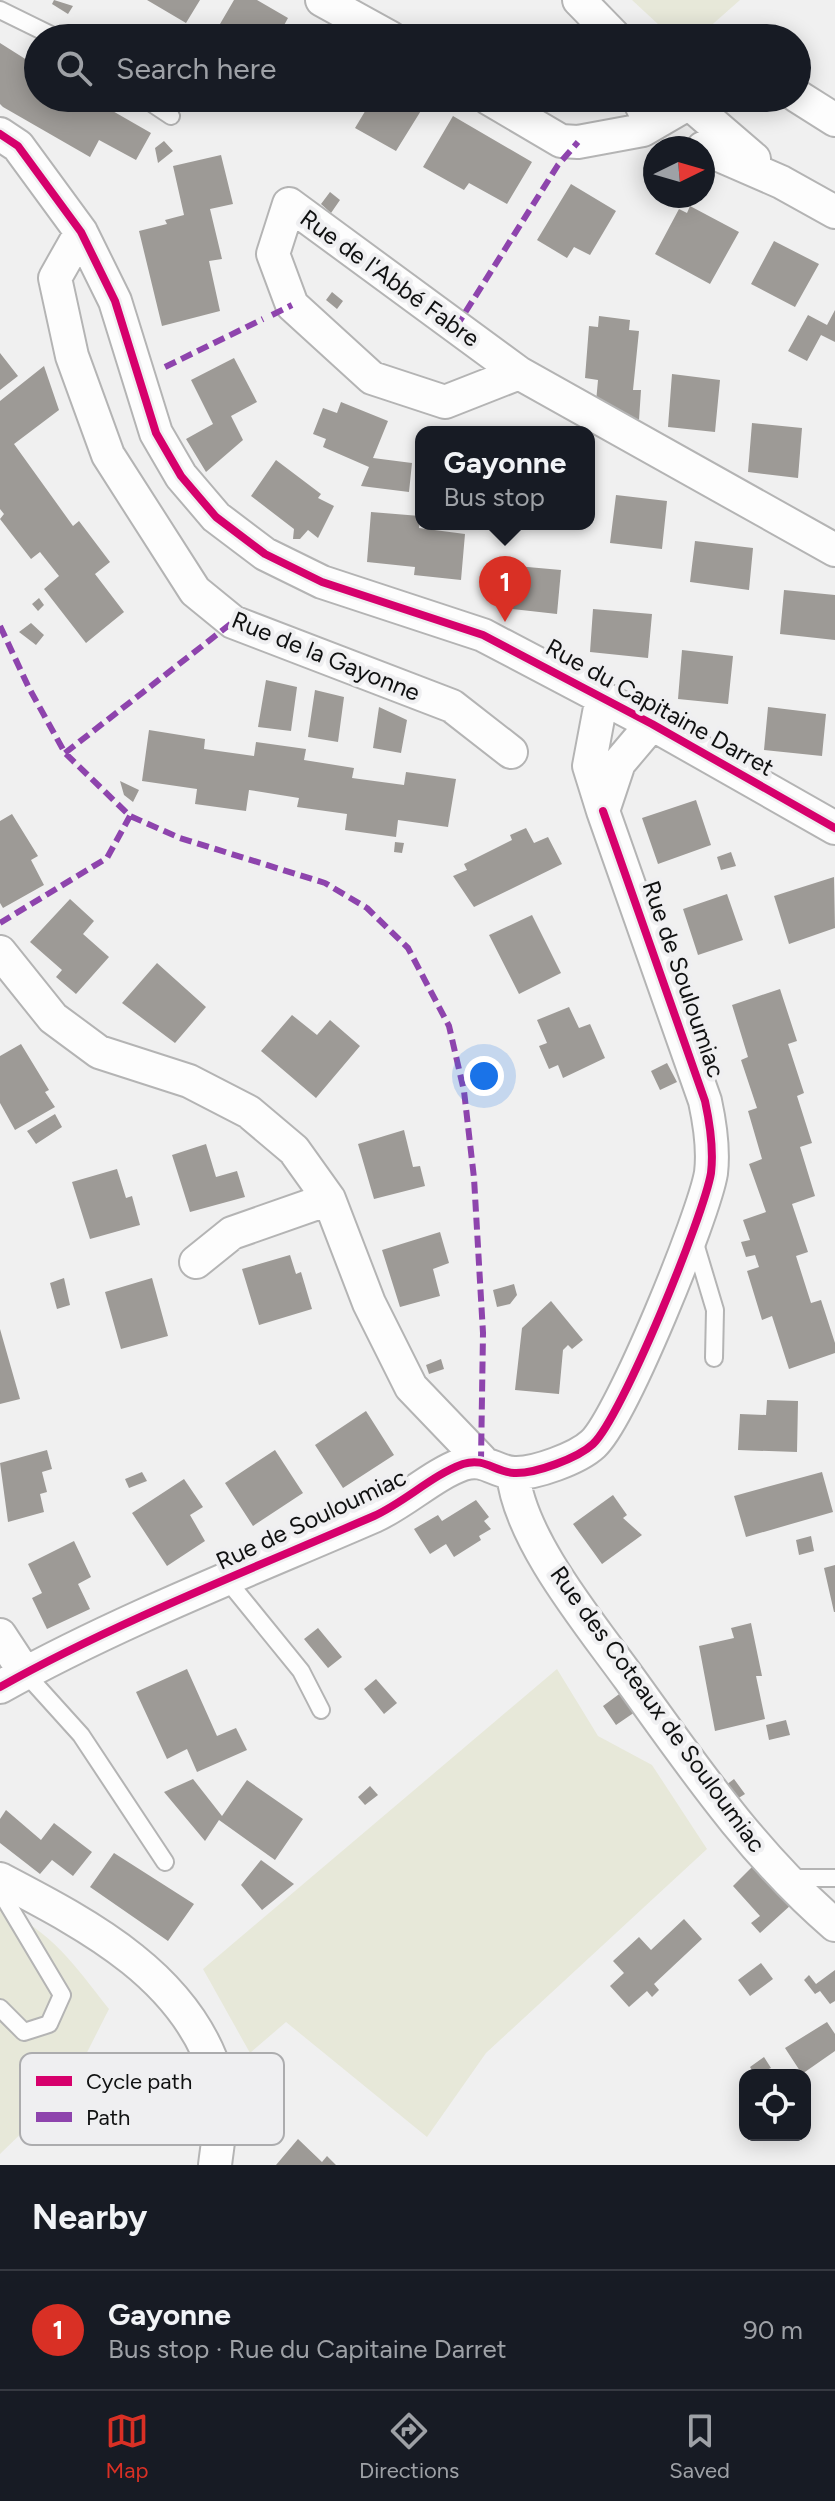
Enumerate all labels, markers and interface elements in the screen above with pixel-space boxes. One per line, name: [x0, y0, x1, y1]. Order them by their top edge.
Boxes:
search box: [24, 24, 811, 112]
icon: search: [52, 46, 96, 90]
text: Search here: [116, 50, 276, 87]
north arrow: [643, 136, 715, 208]
street label: Rue de l'Abbé Fabre: [295, 203, 485, 353]
popup: [415, 426, 595, 530]
text: Gayonne: [444, 444, 566, 481]
text: Bus stop: [444, 481, 545, 513]
pin: 1: [479, 556, 531, 622]
street label: Rue de la Gayonne: [228, 605, 424, 707]
street label: Rue du Capitaine Darret: [541, 632, 779, 782]
street label: Rue de Souloumiac: [637, 877, 731, 1081]
your location: [464, 1056, 504, 1096]
street label: Rue de Souloumiac: [211, 1462, 411, 1576]
street label: Rue des Coteaux de Souloumiac: [544, 1560, 772, 1858]
legend: [20, 2053, 284, 2145]
text: Cycle path: [86, 2068, 192, 2095]
map controls: [739, 2069, 811, 2141]
button: locate: [739, 2069, 811, 2141]
text: Path: [86, 2104, 130, 2131]
text: Nearby: [32, 2197, 147, 2238]
text: Gayonne: [108, 2296, 231, 2333]
text: 1: [53, 2314, 63, 2346]
text: 90 m: [743, 2314, 803, 2346]
text: Bus stop · Rue du Capitaine Darret: [108, 2333, 507, 2365]
tab: Map: [105, 2409, 149, 2484]
tab: Directions: [359, 2409, 459, 2484]
tab: Saved: [669, 2409, 730, 2484]

